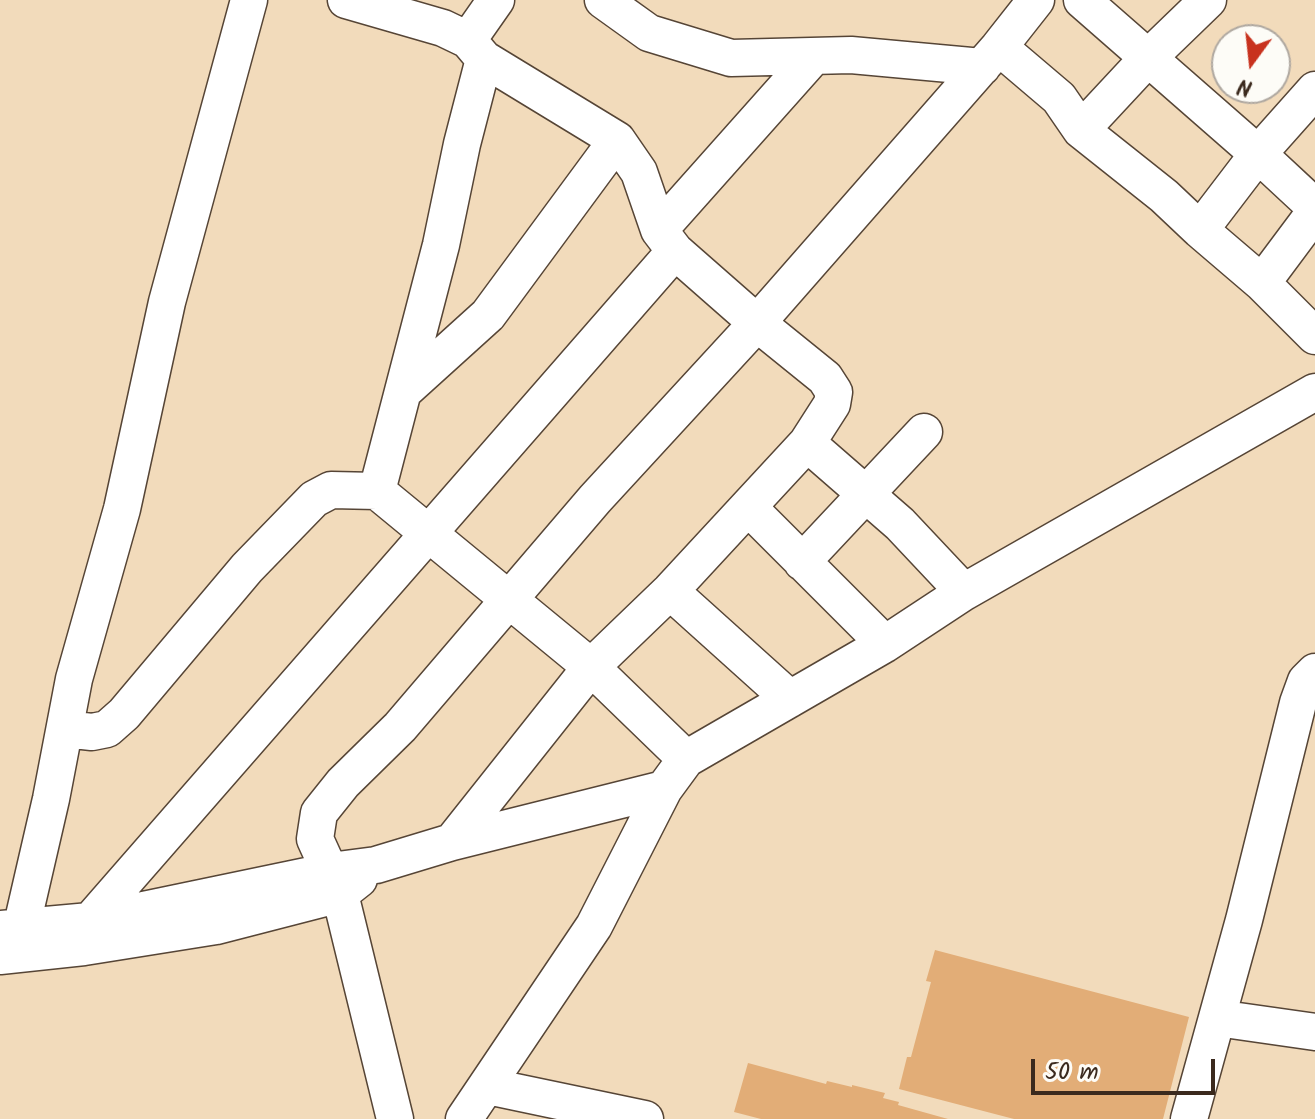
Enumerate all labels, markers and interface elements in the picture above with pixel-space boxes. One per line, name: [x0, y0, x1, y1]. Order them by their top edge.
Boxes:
north arrow: [1211, 24, 1291, 104]
text: N: [1234, 67, 1256, 104]
scale bar: [1035, 1043, 1219, 1093]
text: 50 m: [1045, 1053, 1099, 1092]

